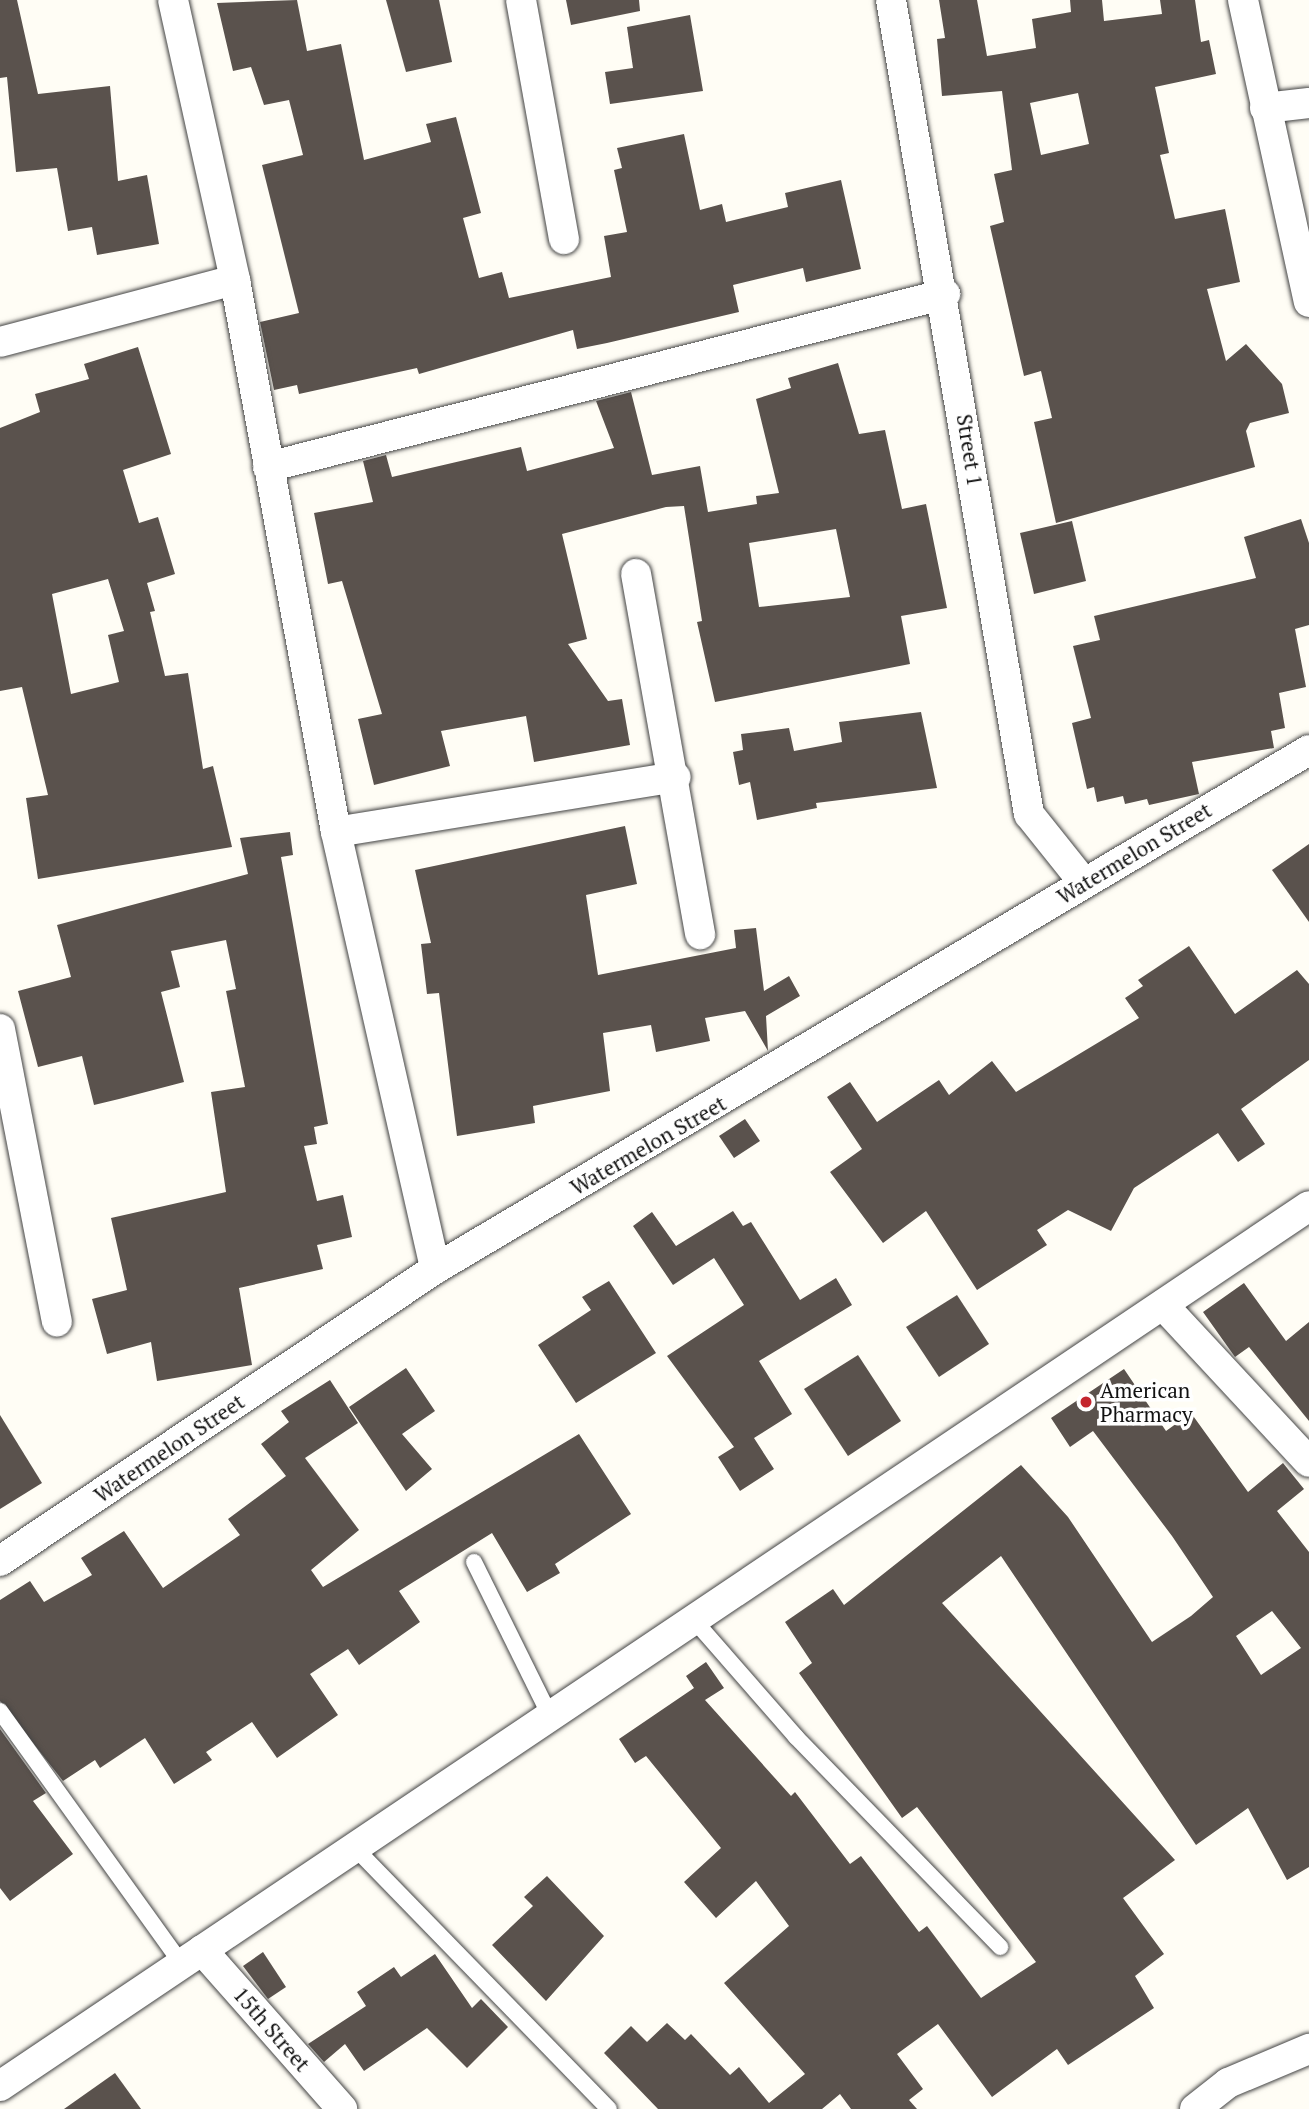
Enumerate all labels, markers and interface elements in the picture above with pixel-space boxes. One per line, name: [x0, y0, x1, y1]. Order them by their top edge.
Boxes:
street label: Street 1: [952, 412, 988, 488]
street label: Watermelon Street: [1052, 797, 1216, 909]
street label: Watermelon Street: [566, 1090, 730, 1200]
place label: American Pharmacy: [1100, 1377, 1193, 1427]
street label: Watermelon Street: [89, 1388, 249, 1508]
marker: American Pharmacy: [1078, 1394, 1094, 1410]
street label: 15th Street: [228, 1982, 316, 2076]

